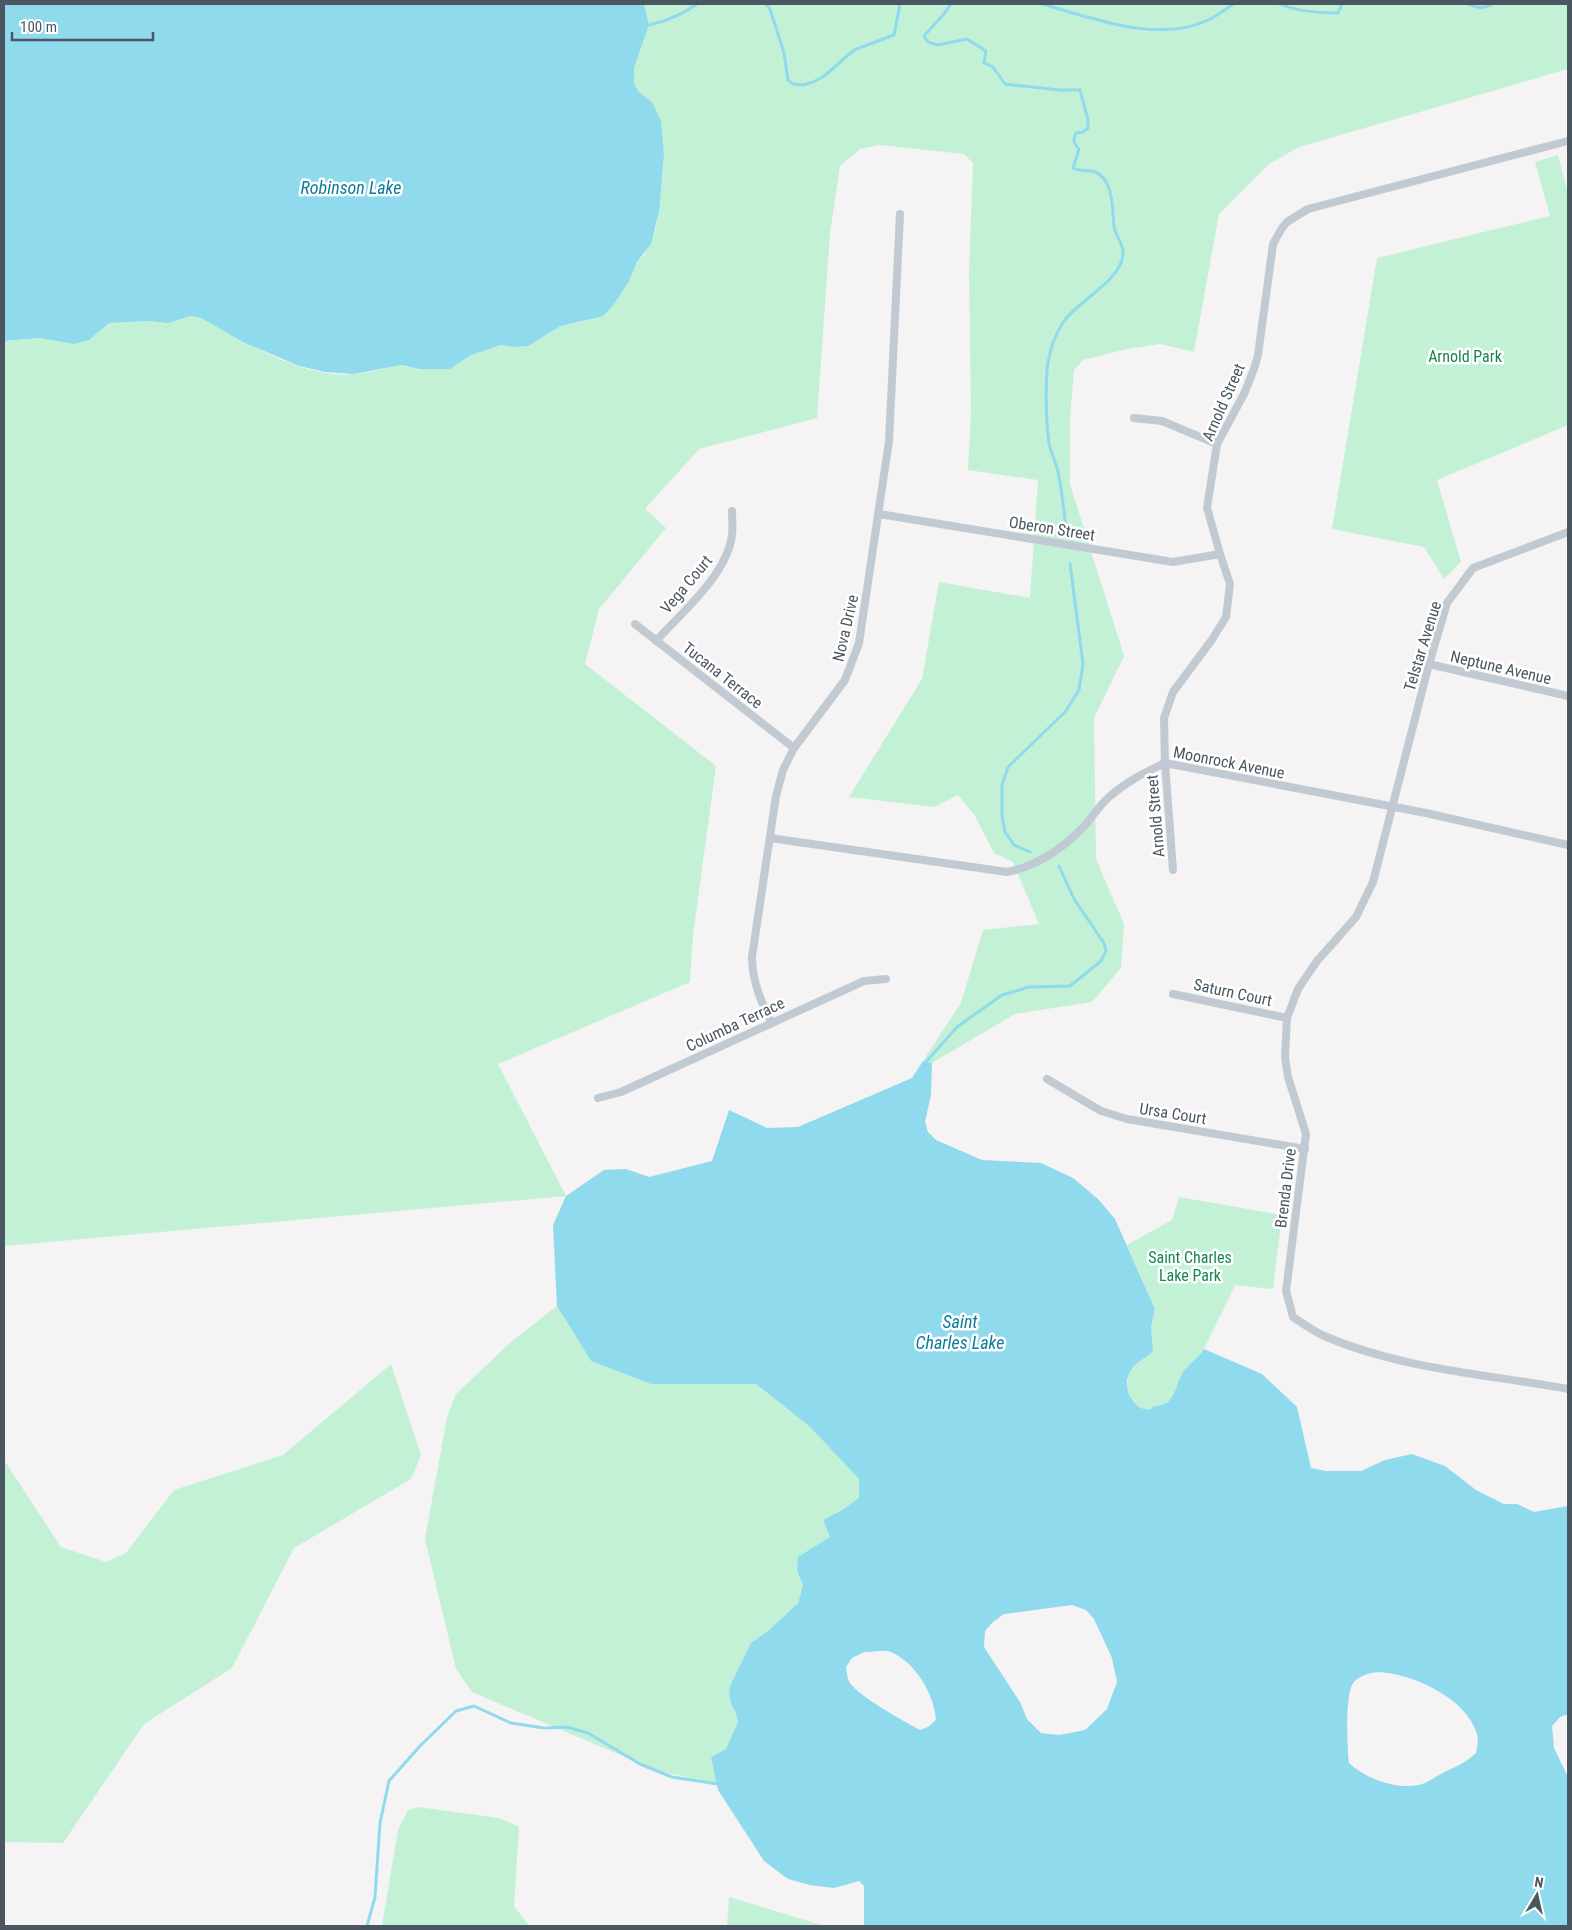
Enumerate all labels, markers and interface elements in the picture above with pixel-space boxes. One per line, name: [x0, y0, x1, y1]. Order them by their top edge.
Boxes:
scale bar: [12, 10, 154, 42]
text: 100 m: [20, 18, 57, 36]
water label: Robinson Lake: [301, 177, 401, 198]
park label: Arnold Park: [1428, 347, 1503, 366]
street label: Arnold Street: [1198, 360, 1249, 444]
street label: Oberon Street: [1008, 512, 1096, 545]
street label: Vega Court: [657, 551, 716, 617]
street label: Nova Drive: [829, 593, 862, 663]
street label: Telstar Avenue: [1400, 599, 1445, 693]
street label: Tucana Terrace: [679, 638, 766, 712]
street label: Neptune Avenue: [1449, 647, 1553, 688]
street label: Moonrock Avenue: [1172, 742, 1286, 783]
street label: Arnold Street: [1142, 774, 1169, 858]
street label: Saturn Court: [1192, 975, 1274, 1010]
street label: Columba Terrace: [683, 993, 787, 1056]
street label: Ursa Court: [1138, 1099, 1208, 1128]
street label: Brenda Drive: [1271, 1147, 1300, 1229]
park label: Saint Charles Lake Park: [1148, 1248, 1232, 1285]
water label: Saint Charles Lake: [916, 1311, 1004, 1353]
north arrow: [1512, 1870, 1562, 1920]
text: N: [1534, 1874, 1545, 1891]

